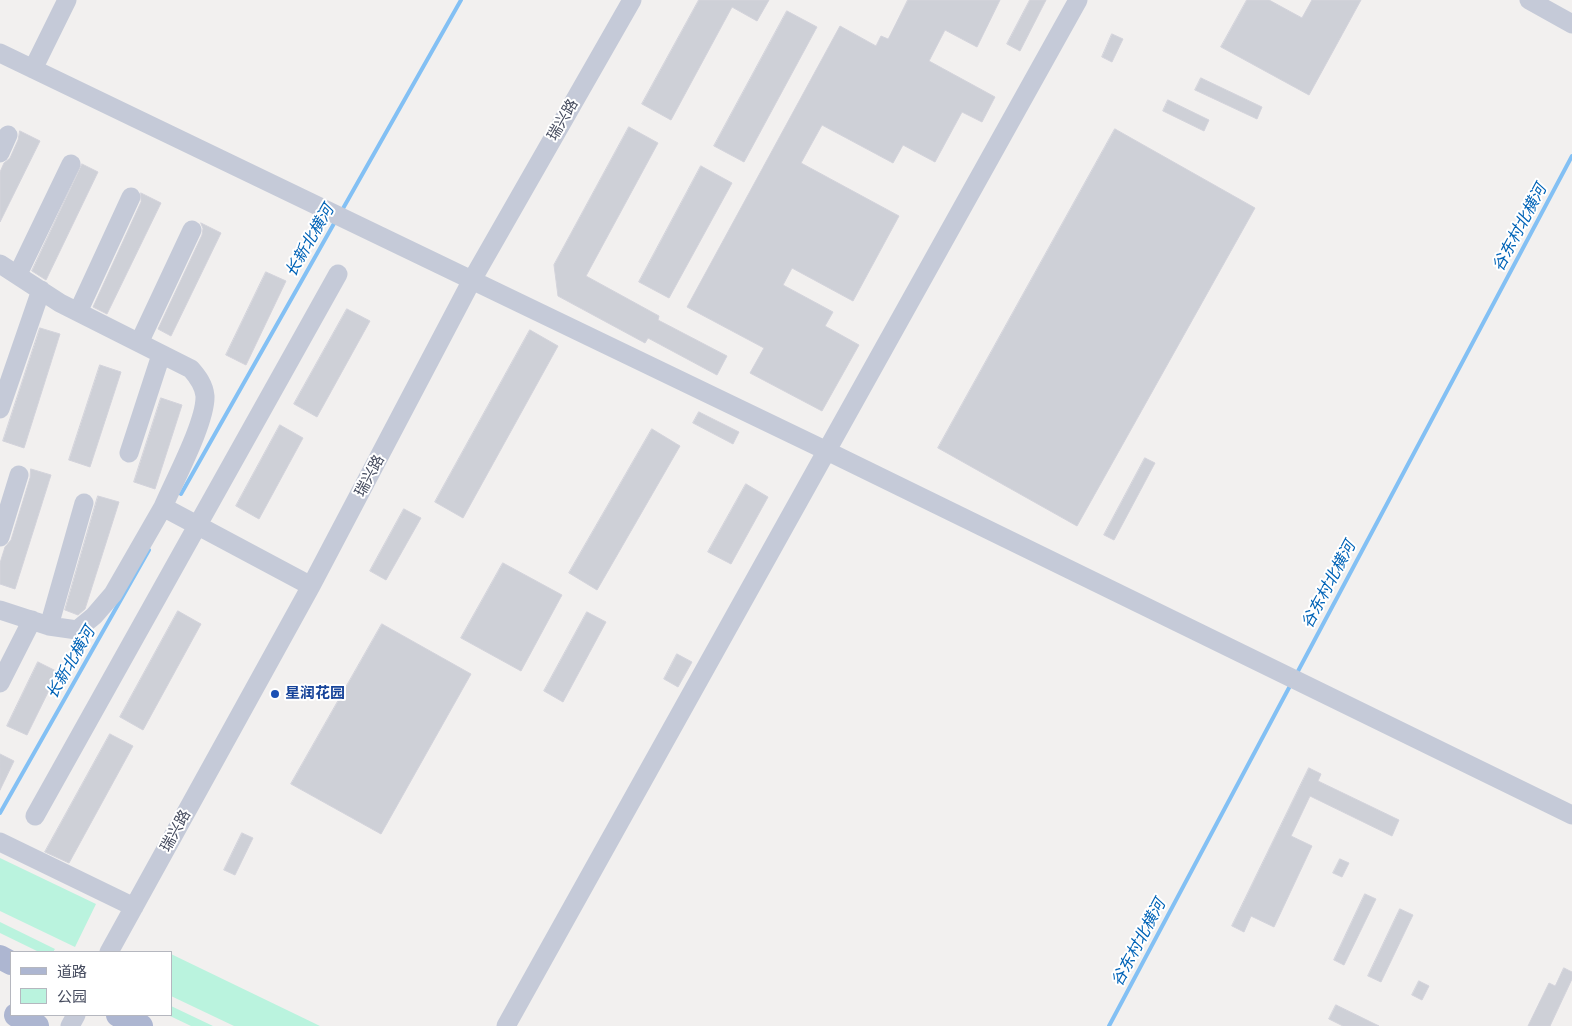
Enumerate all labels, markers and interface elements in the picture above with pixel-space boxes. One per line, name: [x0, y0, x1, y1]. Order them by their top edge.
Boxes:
street label: 瑞兴路: [544, 96, 582, 144]
water label: 谷东村北横河: [1489, 181, 1551, 275]
water label: 长新北横河: [282, 202, 338, 280]
street label: 瑞兴路: [351, 452, 389, 500]
water label: 谷东村北横河: [1298, 538, 1360, 632]
water label: 长新北横河: [43, 624, 99, 702]
place label: 星润花园: [285, 685, 345, 703]
marker: 星润花园: [269, 688, 281, 700]
street label: 瑞兴路: [157, 807, 195, 855]
water label: 谷东村北横河: [1108, 896, 1170, 990]
legend: [10, 951, 172, 1016]
text: 道路: [57, 961, 87, 981]
text: 公园: [57, 986, 87, 1006]

